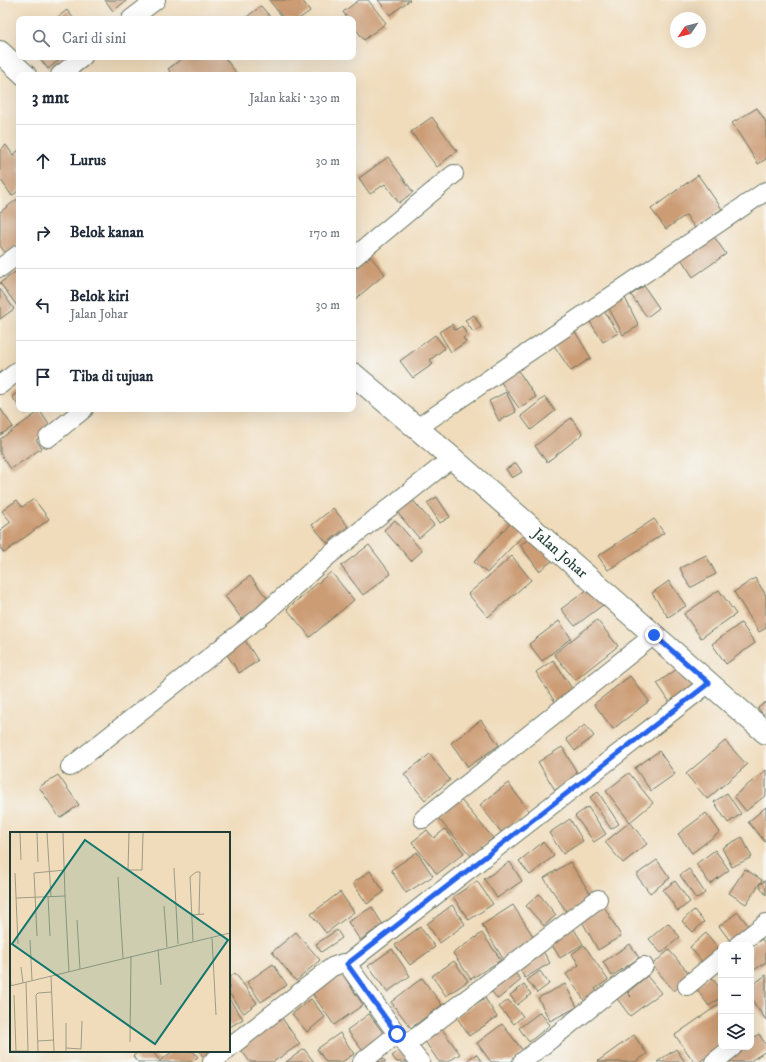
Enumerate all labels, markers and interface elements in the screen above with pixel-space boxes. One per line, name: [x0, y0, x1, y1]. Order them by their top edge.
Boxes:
north arrow: [670, 12, 706, 48]
search box: [16, 16, 356, 60]
icon: search: [30, 27, 52, 49]
text: Cari di sini: [62, 29, 126, 48]
text: 3 mnt: [32, 87, 69, 109]
text: Jalan kaki · 230 m: [249, 90, 340, 106]
icon: ahead: [32, 150, 54, 172]
text: Lurus: [70, 151, 106, 170]
text: 30 m: [316, 153, 340, 169]
icon: right: [32, 222, 54, 244]
text: Belok kanan: [70, 223, 144, 242]
text: 170 m: [309, 225, 340, 241]
text: Belok kiri: [70, 287, 129, 306]
icon: left: [32, 294, 54, 316]
text: 30 m: [316, 297, 340, 313]
text: Jalan Johar: [70, 306, 128, 322]
icon: arrive: [32, 366, 54, 388]
text: Tiba di tujuan: [70, 367, 153, 386]
street label: Jalan Johar: [528, 523, 592, 582]
route end: [645, 626, 663, 644]
inset map: [10, 832, 230, 1052]
map controls: [718, 942, 754, 1050]
button: +: [718, 942, 754, 978]
button: −: [718, 978, 754, 1014]
button: layers: [718, 1014, 754, 1050]
route start: [388, 1025, 406, 1043]

